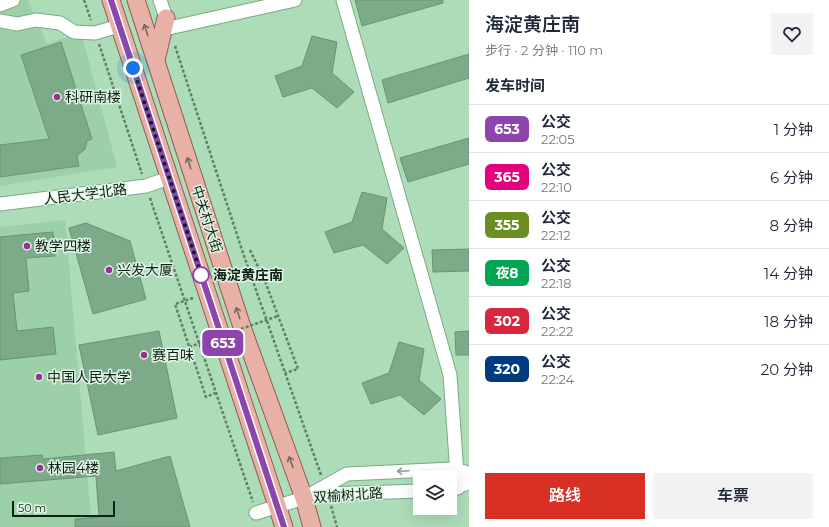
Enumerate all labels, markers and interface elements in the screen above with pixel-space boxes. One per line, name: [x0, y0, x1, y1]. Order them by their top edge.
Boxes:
text: 海淀黄庄南: [485, 13, 580, 36]
button: heart: [771, 13, 813, 55]
one-way arrow: [142, 24, 149, 37]
text: 步行 · 2 分钟 · 110 m: [485, 42, 603, 58]
your location: [123, 58, 143, 78]
text: 发车时间: [485, 76, 545, 95]
place label: 科研南楼: [65, 88, 121, 106]
marker: 科研南楼: [52, 92, 62, 102]
text: 公交: [541, 112, 571, 131]
text: 653: [494, 120, 520, 138]
text: 1 分钟: [774, 120, 813, 139]
text: 22:05: [541, 131, 575, 147]
one-way arrow: [185, 156, 192, 169]
text: 公交: [541, 160, 571, 179]
text: 365: [494, 168, 520, 186]
text: 6 分钟: [770, 168, 813, 187]
text: 22:10: [541, 179, 572, 195]
street label: 人民大学北路: [42, 180, 128, 208]
street label: 中关村大街: [188, 183, 226, 255]
text: 公交: [541, 208, 571, 227]
text: 355: [495, 216, 519, 234]
text: 8 分钟: [769, 216, 813, 235]
text: 22:12: [541, 227, 571, 243]
place label: 教学四楼: [35, 237, 91, 255]
marker: 教学四楼: [22, 241, 32, 251]
text: 公交: [541, 256, 571, 275]
place label: 兴发大厦: [117, 261, 173, 279]
text: 夜8: [495, 264, 519, 282]
text: 14 分钟: [764, 264, 813, 283]
marker: 兴发大厦: [104, 265, 114, 275]
marker: 海淀黄庄南: [192, 266, 210, 284]
place label: 海淀黄庄南: [213, 266, 283, 284]
text: 22:18: [541, 275, 572, 291]
text: 公交: [541, 304, 571, 323]
one-way arrow: [233, 307, 241, 319]
text: 302: [494, 312, 520, 330]
text: 18 分钟: [764, 312, 813, 331]
text: 22:22: [541, 323, 573, 339]
line badge: 653: [200, 330, 246, 356]
text: 653: [210, 334, 236, 352]
place label: 赛百味: [152, 346, 194, 364]
marker: 赛百味: [139, 350, 149, 360]
text: 公交: [541, 352, 571, 371]
text: 320: [494, 360, 520, 378]
text: 20 分钟: [761, 360, 813, 379]
place label: 中国人民大学: [47, 368, 131, 386]
text: 22:24: [541, 371, 574, 387]
marker: 中国人民大学: [34, 372, 44, 382]
one-way arrow: [287, 455, 294, 468]
place label: 林园4楼: [48, 459, 99, 477]
marker: 林园4楼: [35, 463, 45, 473]
one-way arrow: [397, 468, 410, 475]
map controls: [413, 471, 457, 515]
button: layers: [413, 471, 457, 515]
button: 路线: [485, 473, 645, 519]
button: 车票: [653, 473, 813, 519]
street label: 双榆树北路: [312, 484, 384, 506]
scale bar: [12, 499, 115, 518]
text: 50 m: [18, 501, 46, 515]

